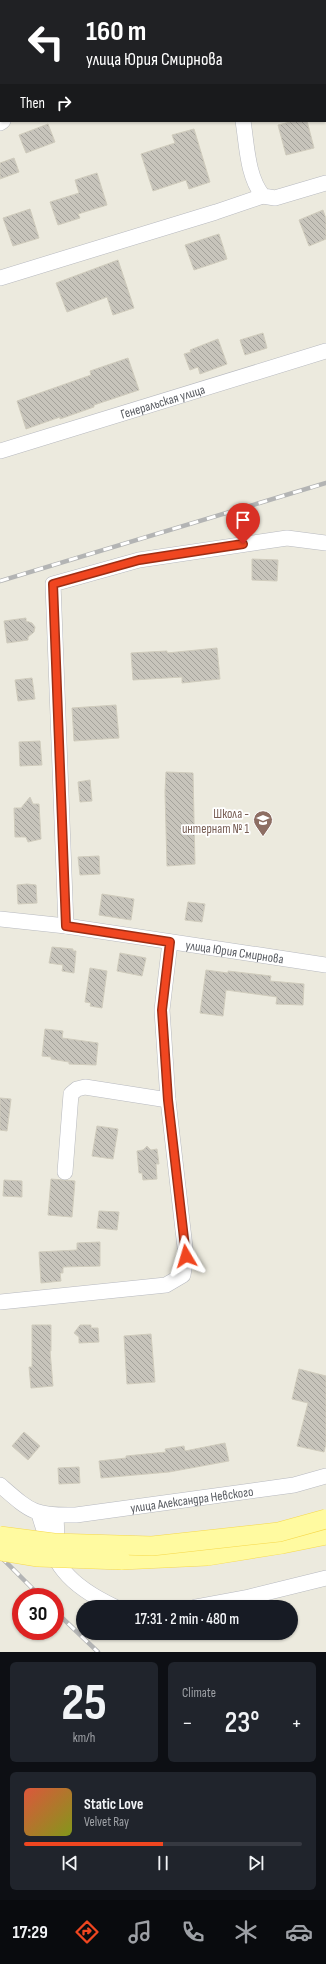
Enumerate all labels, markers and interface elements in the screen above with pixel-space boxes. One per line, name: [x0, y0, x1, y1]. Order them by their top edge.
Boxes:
text: 160 m: [86, 15, 146, 48]
icon: left: [20, 16, 72, 68]
text: улица Юрия Смирнова: [86, 49, 223, 70]
icon: right: [53, 92, 75, 114]
text: Then: [20, 94, 45, 113]
street label: Генеральская улица: [119, 382, 207, 423]
pin: [226, 503, 260, 544]
icon: arrive: [232, 509, 254, 531]
place label: Школа - интернат № 1: [182, 806, 249, 837]
school or university icon: Школа - интернат № 1: [252, 809, 274, 837]
street label: улица Юрия Смирнова: [184, 937, 285, 968]
position arrow: [165, 1235, 207, 1277]
street label: улица Александра Невского: [129, 1484, 254, 1516]
speed limit sign: 30: [12, 1588, 64, 1640]
text: 17:31 · 2 min · 480 m: [135, 1610, 239, 1629]
text: 25: [61, 1672, 107, 1735]
text: Climate: [182, 1685, 216, 1701]
text: 23°: [224, 1705, 260, 1741]
text: −: [182, 1710, 193, 1737]
text: +: [291, 1710, 302, 1737]
text: km/h: [73, 1730, 95, 1746]
text: Static Love: [84, 1795, 143, 1814]
text: Velvet Ray: [84, 1814, 129, 1830]
icon: previous: [59, 1852, 81, 1874]
icon: pause: [152, 1852, 174, 1874]
icon: next: [245, 1852, 267, 1874]
icon: directions: [73, 1918, 101, 1946]
icon: music: [126, 1918, 154, 1946]
icon: phone: [179, 1918, 207, 1946]
icon: climate: [232, 1918, 260, 1946]
icon: car: [285, 1918, 313, 1946]
text: 17:29: [13, 1922, 48, 1943]

